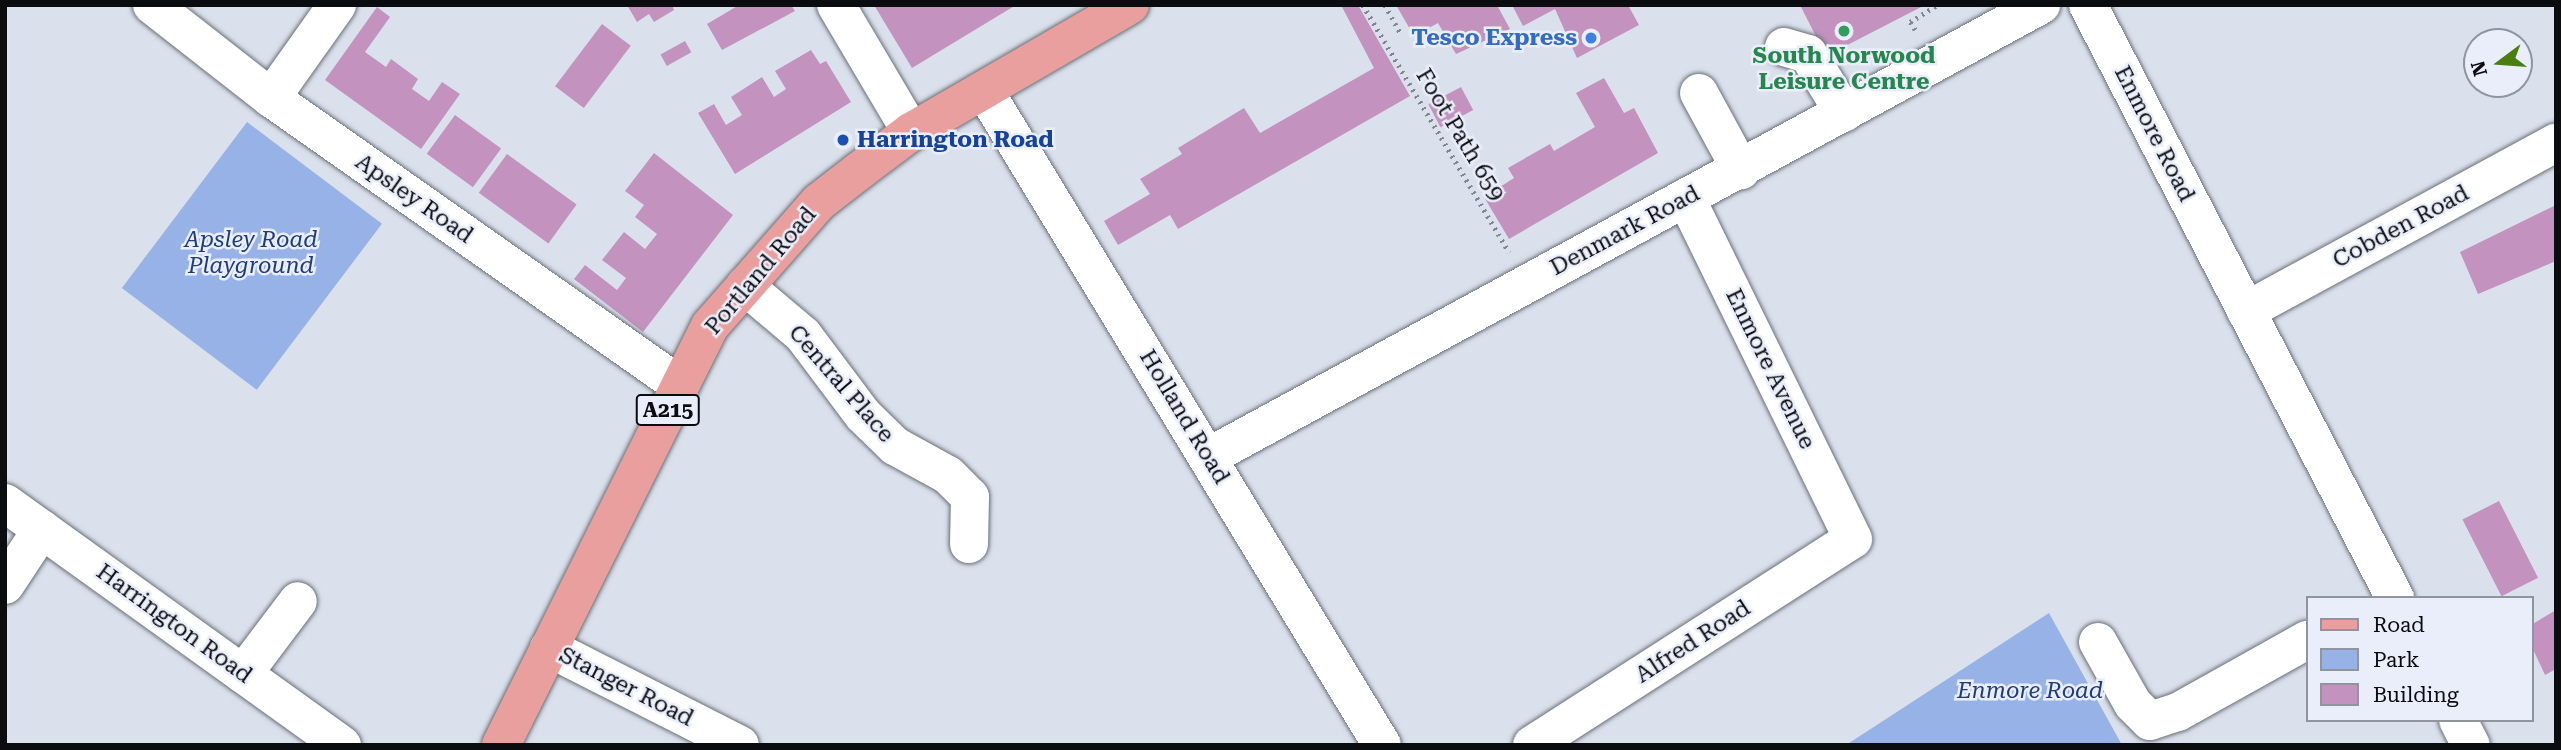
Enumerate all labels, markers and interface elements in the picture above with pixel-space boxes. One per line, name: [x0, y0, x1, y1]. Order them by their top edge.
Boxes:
marker: South Norwood Leisure Centre: [1836, 23, 1852, 39]
place label: Tesco Express: [1411, 24, 1577, 52]
north arrow: [2463, 28, 2533, 98]
marker: Tesco Express: [1583, 30, 1599, 46]
place label: South Norwood Leisure Centre: [1753, 42, 1935, 96]
text: N: [2466, 58, 2492, 79]
street label: Enmore Road: [2108, 61, 2200, 207]
street label: Foot Path 659: [1410, 64, 1510, 206]
place label: Harrington Road: [857, 126, 1054, 154]
marker: Harrington Road: [835, 132, 851, 148]
street label: Apsley Road: [350, 148, 478, 250]
street label: Denmark Road: [1546, 180, 1704, 282]
street label: Cobden Road: [2328, 180, 2474, 274]
street label: Portland Road: [700, 202, 822, 340]
park label: Apsley Road Playground: [184, 226, 318, 280]
street label: Enmore Avenue: [1719, 284, 1821, 454]
street label: Central Place: [782, 320, 900, 448]
street label: Holland Road: [1133, 345, 1235, 489]
road number: A215: [635, 392, 701, 428]
street label: Harrington Road: [91, 558, 257, 690]
street label: Alfred Road: [1630, 595, 1756, 689]
legend: [2306, 596, 2533, 722]
text: Road: [2373, 613, 2425, 637]
street label: Stanger Road: [554, 641, 698, 733]
text: Park: [2373, 648, 2419, 672]
park label: Enmore Road: [1957, 677, 2103, 705]
text: Building: [2373, 683, 2459, 707]

